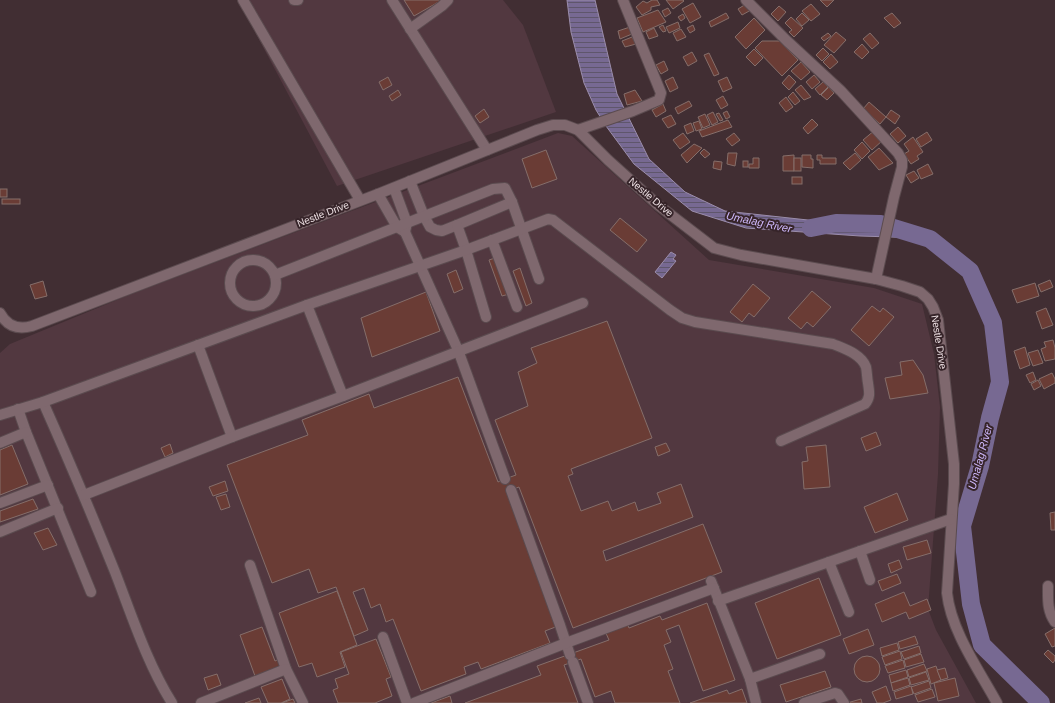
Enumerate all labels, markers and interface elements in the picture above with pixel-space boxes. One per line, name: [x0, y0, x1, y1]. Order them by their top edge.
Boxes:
street label: Nestle Drive: [627, 175, 676, 219]
street label: Nestle Drive: [296, 199, 351, 229]
water label: Umalag River: [725, 209, 794, 235]
street label: Nestle Drive: [929, 314, 949, 370]
water label: Umalag River: [966, 422, 995, 491]

